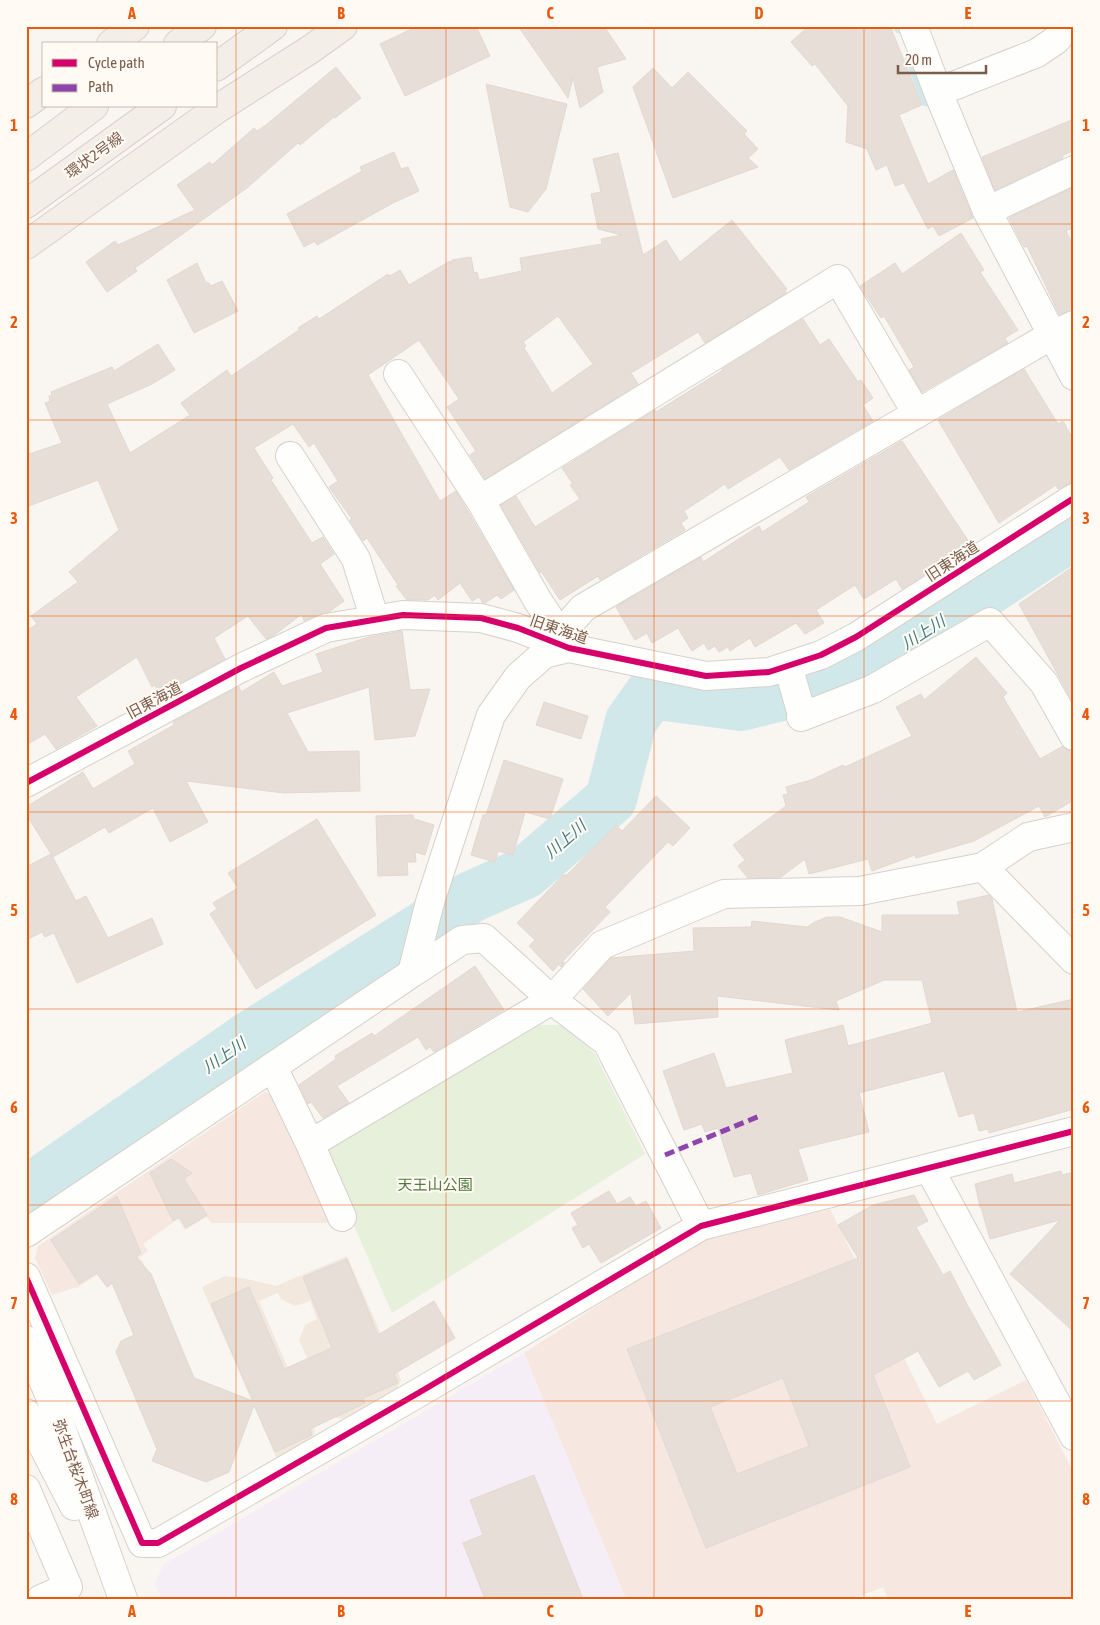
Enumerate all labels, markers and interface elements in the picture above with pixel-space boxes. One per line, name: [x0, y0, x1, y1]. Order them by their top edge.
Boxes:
text: A: [127, 4, 136, 22]
text: B: [337, 4, 345, 22]
text: C: [546, 4, 554, 22]
text: D: [755, 4, 764, 22]
text: E: [965, 4, 972, 22]
legend: [42, 42, 218, 108]
scale bar: [898, 42, 985, 74]
text: 20 m: [905, 51, 932, 68]
text: Cycle path: [88, 54, 145, 71]
text: Path: [88, 78, 114, 95]
text: 1: [10, 116, 18, 134]
text: 1: [1082, 116, 1090, 134]
street label: 環状2号線: [62, 128, 126, 182]
text: 2: [10, 313, 18, 331]
text: 2: [1082, 313, 1090, 331]
text: 3: [10, 509, 18, 527]
text: 3: [1082, 509, 1090, 527]
street label: 旧東海道: [922, 538, 982, 584]
water label: 川上川: [898, 610, 950, 653]
street label: 旧東海道: [528, 611, 590, 647]
street label: 旧東海道: [124, 678, 184, 722]
text: 4: [9, 705, 18, 723]
text: 4: [1081, 705, 1090, 723]
water label: 川上川: [541, 815, 591, 862]
text: 5: [10, 901, 18, 919]
text: 5: [1082, 901, 1090, 919]
water label: 川上川: [199, 1033, 250, 1076]
text: 6: [10, 1098, 18, 1116]
text: 6: [1082, 1098, 1090, 1116]
park label: 天王山公園: [397, 1176, 473, 1193]
text: 7: [10, 1294, 18, 1312]
text: 7: [1082, 1294, 1090, 1312]
street label: 弥生台桜木町線: [50, 1417, 102, 1521]
text: 8: [10, 1490, 18, 1508]
text: 8: [1082, 1490, 1090, 1508]
text: A: [127, 1602, 136, 1620]
text: B: [337, 1602, 345, 1620]
text: C: [546, 1602, 554, 1620]
text: D: [755, 1602, 764, 1620]
text: E: [965, 1602, 972, 1620]

